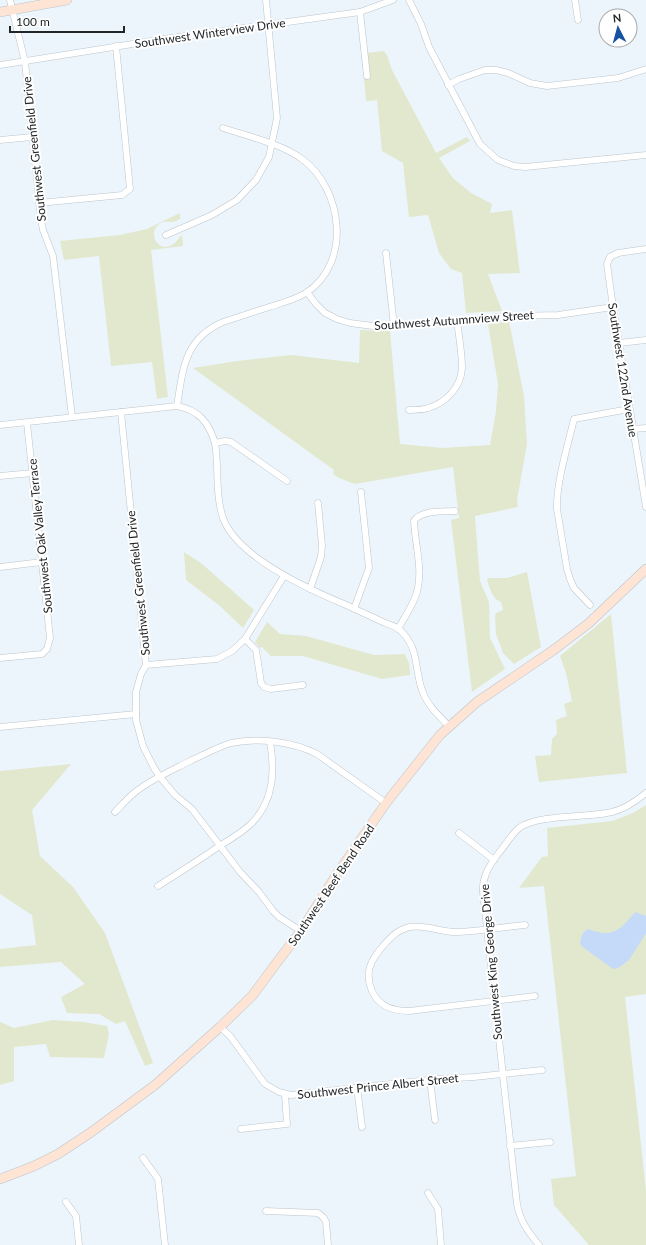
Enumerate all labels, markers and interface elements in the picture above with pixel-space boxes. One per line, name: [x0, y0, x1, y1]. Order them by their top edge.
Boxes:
scale bar: [10, 8, 124, 34]
north arrow: [598, 8, 638, 48]
text: N: [612, 11, 622, 24]
text: 100 m: [16, 14, 50, 29]
street label: Southwest Winterview Drive: [134, 15, 286, 51]
street label: Southwest Greenfield Drive: [19, 76, 49, 222]
street label: Southwest 122nd Avenue: [605, 302, 641, 438]
street label: Southwest Autumnview Street: [374, 307, 535, 333]
street label: Southwest Oak Valley Terrace: [24, 458, 56, 614]
street label: Southwest Greenfield Drive: [123, 510, 153, 656]
street label: Southwest Beef Bend Road: [285, 821, 377, 949]
street label: Southwest King George Drive: [477, 884, 505, 1040]
street label: Southwest Prince Albert Street: [297, 1070, 460, 1102]

